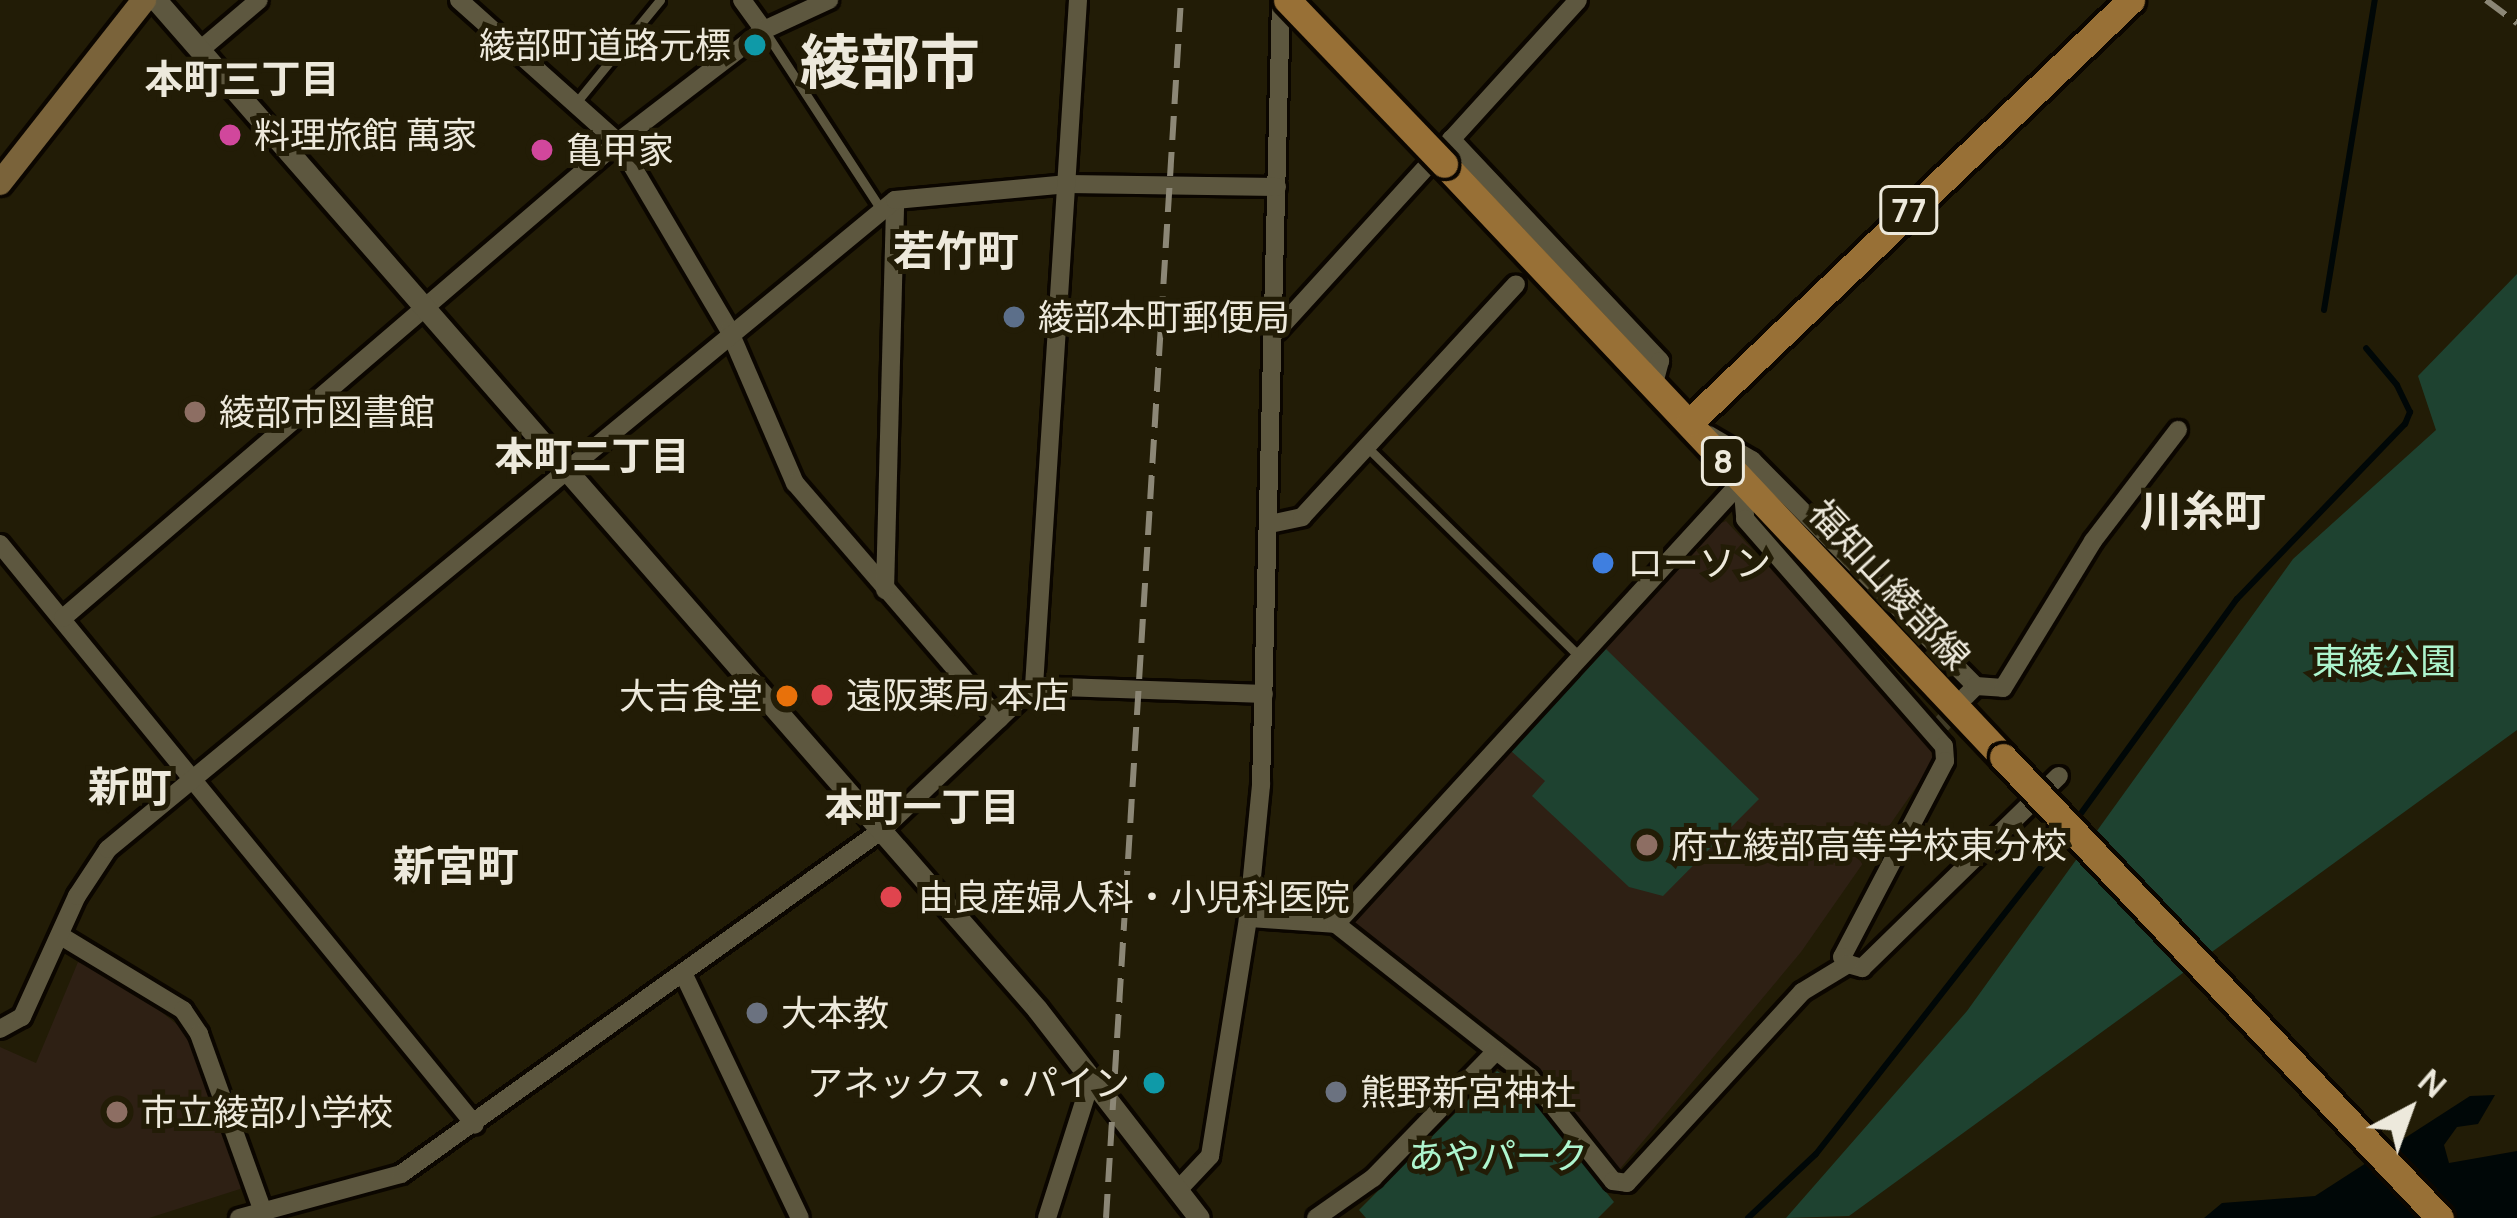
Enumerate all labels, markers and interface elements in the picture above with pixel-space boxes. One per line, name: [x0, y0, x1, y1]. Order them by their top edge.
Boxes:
place label: 綾部町道路元標: [479, 23, 731, 67]
district label: 綾部市: [800, 25, 980, 97]
marker: 綾部町道路元標: [742, 32, 768, 58]
district label: 本町三丁目: [145, 55, 339, 101]
place label: 料理旅館 萬家: [254, 113, 477, 157]
marker: 料理旅館 萬家: [217, 122, 243, 148]
place label: 亀甲家: [566, 128, 674, 172]
marker: 亀甲家: [529, 137, 555, 163]
road number: 77: [1879, 183, 1939, 237]
district label: 若竹町: [893, 225, 1019, 275]
place label: 綾部本町郵便局: [1038, 295, 1290, 339]
marker: 綾部本町郵便局: [1001, 304, 1027, 330]
place label: 綾部市図書館: [219, 390, 435, 434]
marker: 綾部市図書館: [182, 399, 208, 425]
district label: 本町二丁目: [495, 432, 689, 478]
road number: 8: [1699, 434, 1747, 488]
district label: 川糸町: [2140, 485, 2266, 535]
street label: 福知山綾部線: [1801, 490, 1979, 678]
place label: ローソン: [1627, 541, 1771, 585]
marker: ローソン: [1590, 550, 1616, 576]
park label: 東綾公園: [2312, 639, 2456, 683]
place label: 遠阪薬局 本店: [846, 673, 1069, 717]
place label: 大吉食堂: [619, 674, 763, 718]
marker: 遠阪薬局 本店: [809, 682, 835, 708]
marker: 大吉食堂: [774, 683, 800, 709]
district label: 新町: [88, 761, 172, 811]
district label: 本町一丁目: [825, 783, 1019, 829]
place label: 府立綾部高等学校東分校: [1671, 823, 2067, 867]
marker: 府立綾部高等学校東分校: [1634, 832, 1660, 858]
district label: 新宮町: [393, 840, 519, 890]
place label: 由良産婦人科・小児科医院: [918, 875, 1350, 919]
marker: 由良産婦人科・小児科医院: [875, 881, 907, 913]
place label: 大本教: [781, 991, 889, 1035]
marker: 大本教: [744, 1000, 770, 1026]
north arrow: [2349, 1050, 2469, 1170]
text: N: [2409, 1058, 2457, 1107]
place label: アネックス・パイン: [806, 1061, 1130, 1105]
marker: アネックス・パイン: [1141, 1070, 1167, 1096]
place label: 熊野新宮神社: [1360, 1070, 1576, 1114]
marker: 熊野新宮神社: [1323, 1079, 1349, 1105]
place label: 市立綾部小学校: [141, 1090, 393, 1134]
marker: 市立綾部小学校: [104, 1099, 130, 1125]
park label: あやパーク: [1408, 1134, 1588, 1178]

